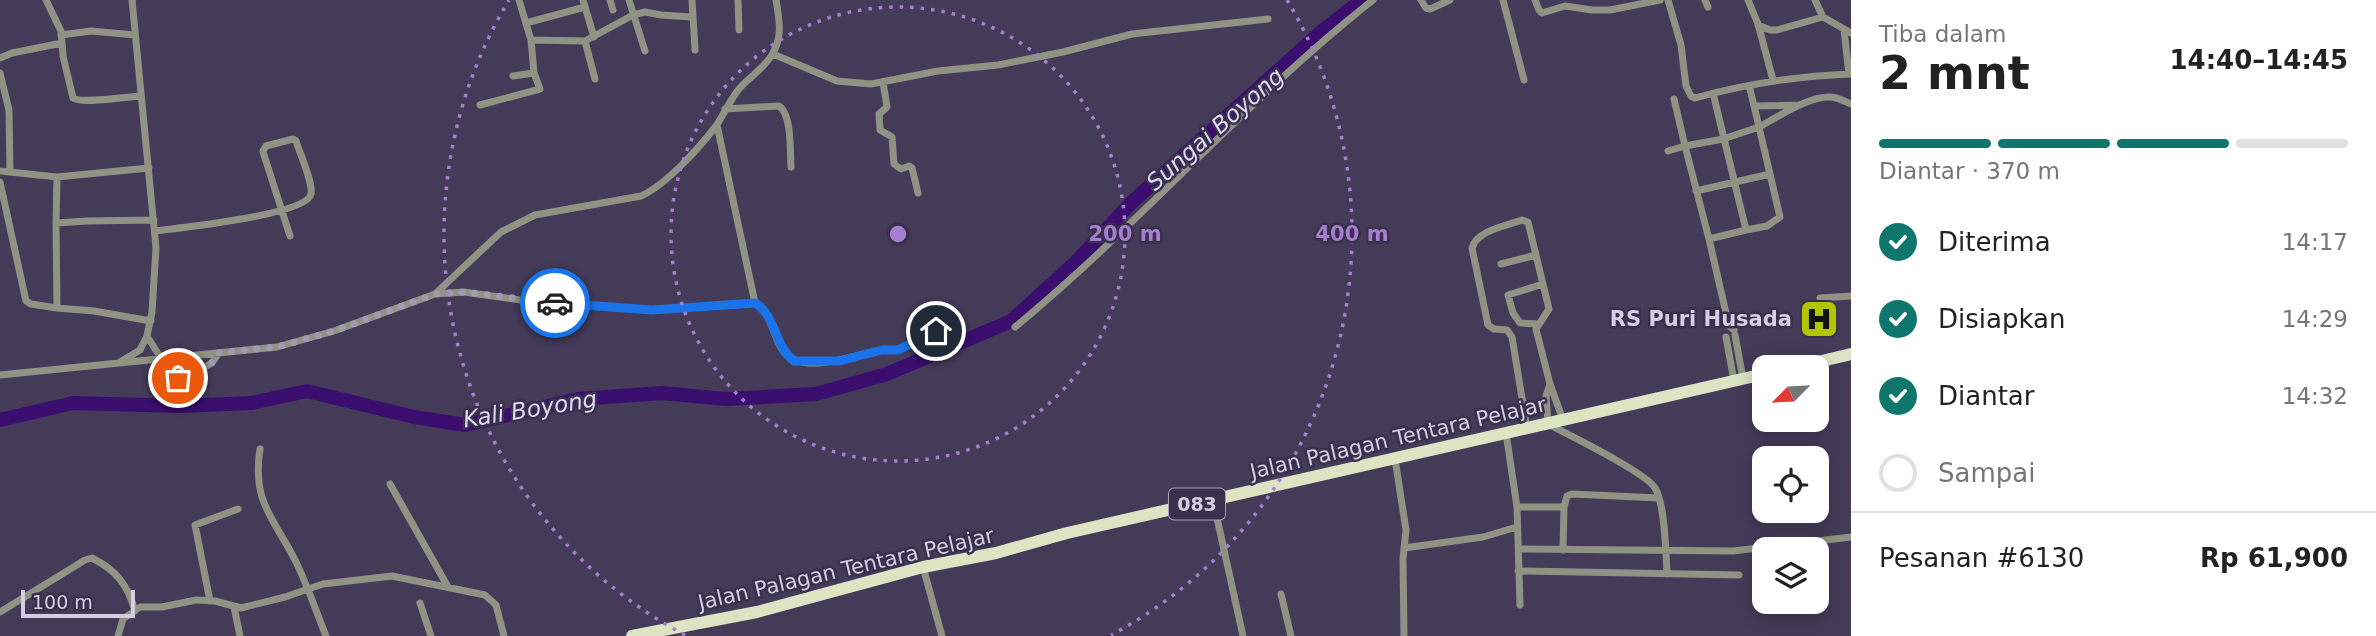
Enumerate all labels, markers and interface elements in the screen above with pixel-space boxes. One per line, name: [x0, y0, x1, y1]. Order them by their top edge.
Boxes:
text: Tiba dalam: [1879, 21, 2006, 47]
text: 14:40–14:45: [2169, 45, 2348, 75]
text: 2 mnt: [1879, 46, 2030, 100]
water label: Sungai Boyong: [1141, 62, 1289, 196]
text: Diantar · 370 m: [1879, 158, 2060, 184]
centre of rings: [886, 222, 910, 246]
text: 200 m: [1088, 222, 1162, 246]
text: 400 m: [1315, 222, 1389, 246]
icon: check: [1879, 223, 1917, 261]
text: Diterima: [1938, 227, 2051, 257]
text: 14:17: [2282, 229, 2348, 255]
courier: [520, 268, 590, 338]
icon: car: [536, 284, 574, 322]
hospital icon: RS Puri Husada: [1798, 298, 1840, 340]
icon: check: [1879, 300, 1917, 338]
pin: [906, 301, 966, 361]
text: Disiapkan: [1938, 304, 2065, 334]
text: 14:29: [2282, 306, 2348, 332]
place label: RS Puri Husada: [1610, 307, 1792, 331]
icon: home: [917, 312, 955, 350]
pin: [148, 348, 208, 408]
north arrow: [1752, 355, 1829, 432]
map controls: [1752, 355, 1829, 614]
icon: bag: [159, 359, 197, 397]
icon: check: [1879, 377, 1917, 415]
text: Diantar: [1938, 381, 2034, 411]
text: 14:32: [2282, 383, 2348, 409]
water label: Kali Boyong: [461, 386, 599, 432]
street label: Jalan Palagan Tentara Pelajar: [1246, 392, 1549, 484]
button: locate: [1752, 446, 1829, 523]
text: Sampai: [1938, 458, 2035, 488]
road number: 083: [1169, 489, 1225, 520]
street label: Jalan Palagan Tentara Pelajar: [694, 523, 997, 615]
button: layers: [1752, 537, 1829, 614]
text: Pesanan #6130: [1879, 543, 2084, 573]
text: Rp 61,900: [2200, 543, 2348, 573]
scale bar: [21, 587, 135, 619]
text: 100 m: [32, 591, 93, 613]

